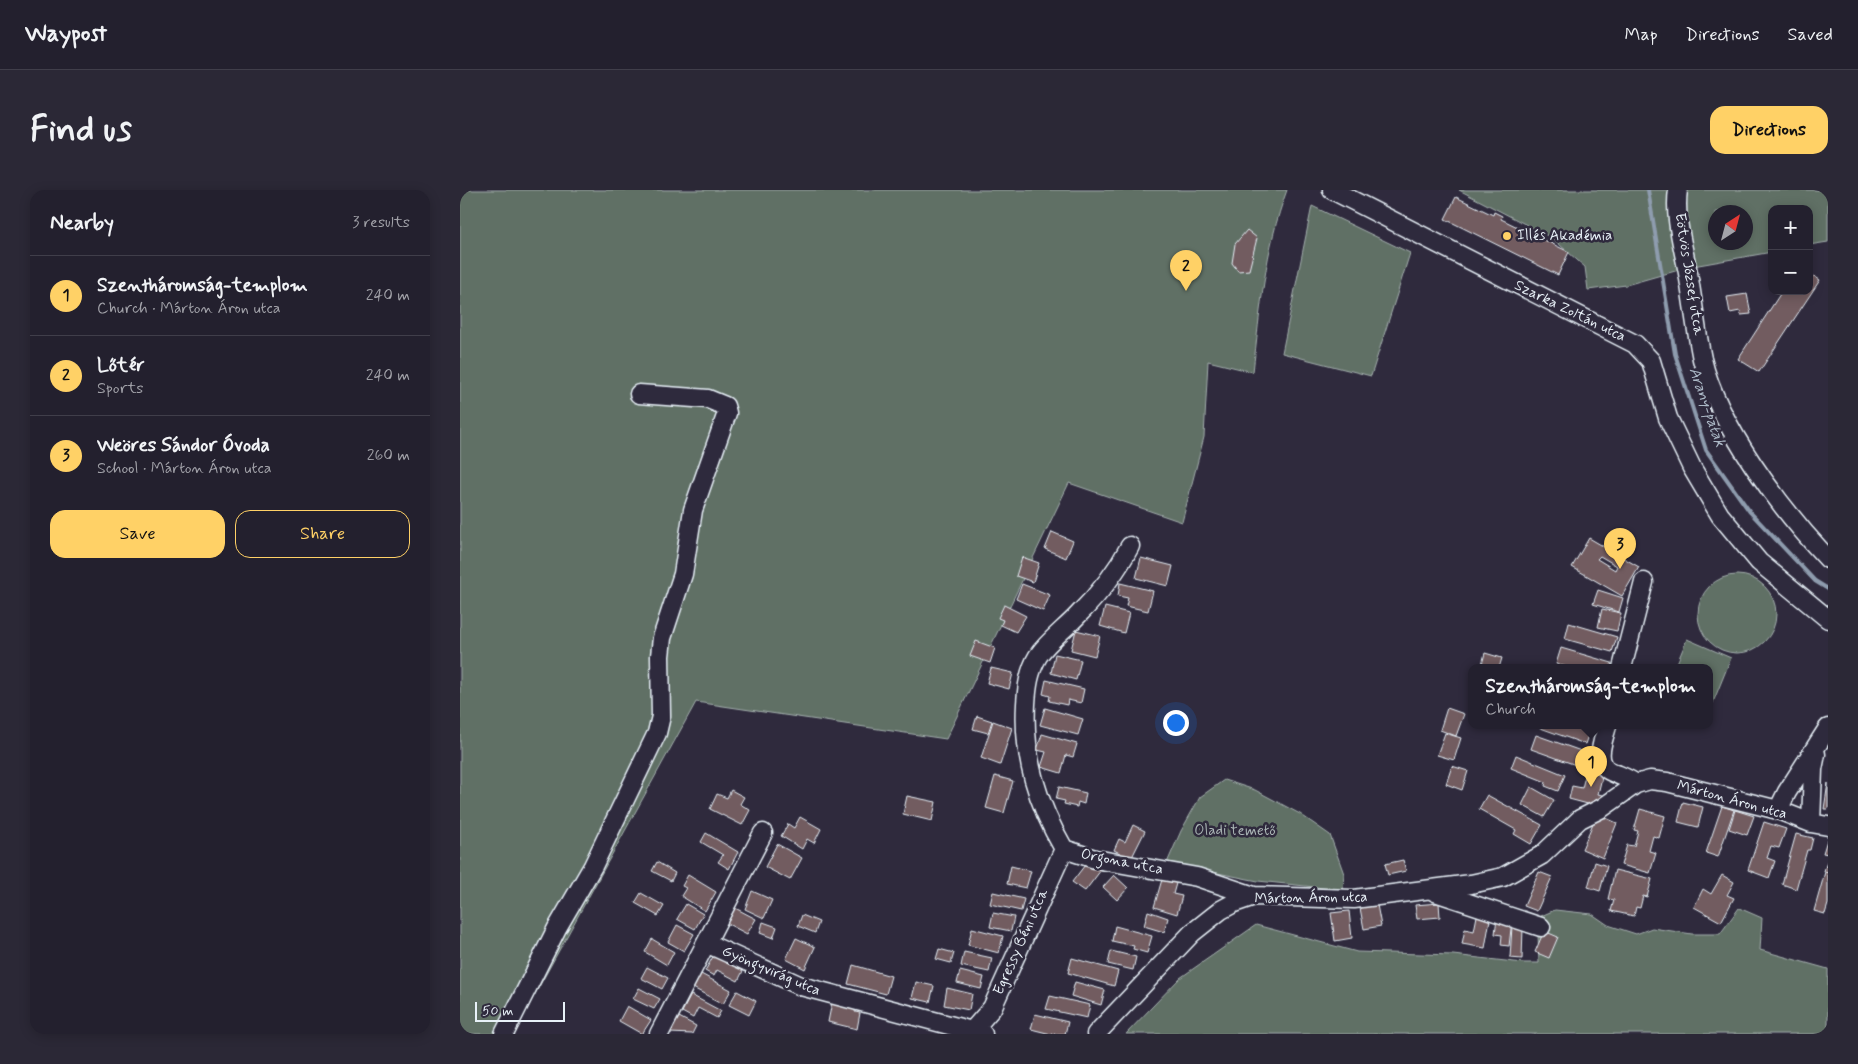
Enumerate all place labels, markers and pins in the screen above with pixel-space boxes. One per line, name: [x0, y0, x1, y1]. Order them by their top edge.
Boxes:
place label: Illés Akadémia: [1517, 226, 1612, 246]
marker: Illés Akadémia: [1501, 230, 1513, 242]
pin: 2: [1170, 250, 1202, 291]
pin: 3: [1604, 528, 1636, 569]
pin: 1: [1575, 746, 1607, 787]

